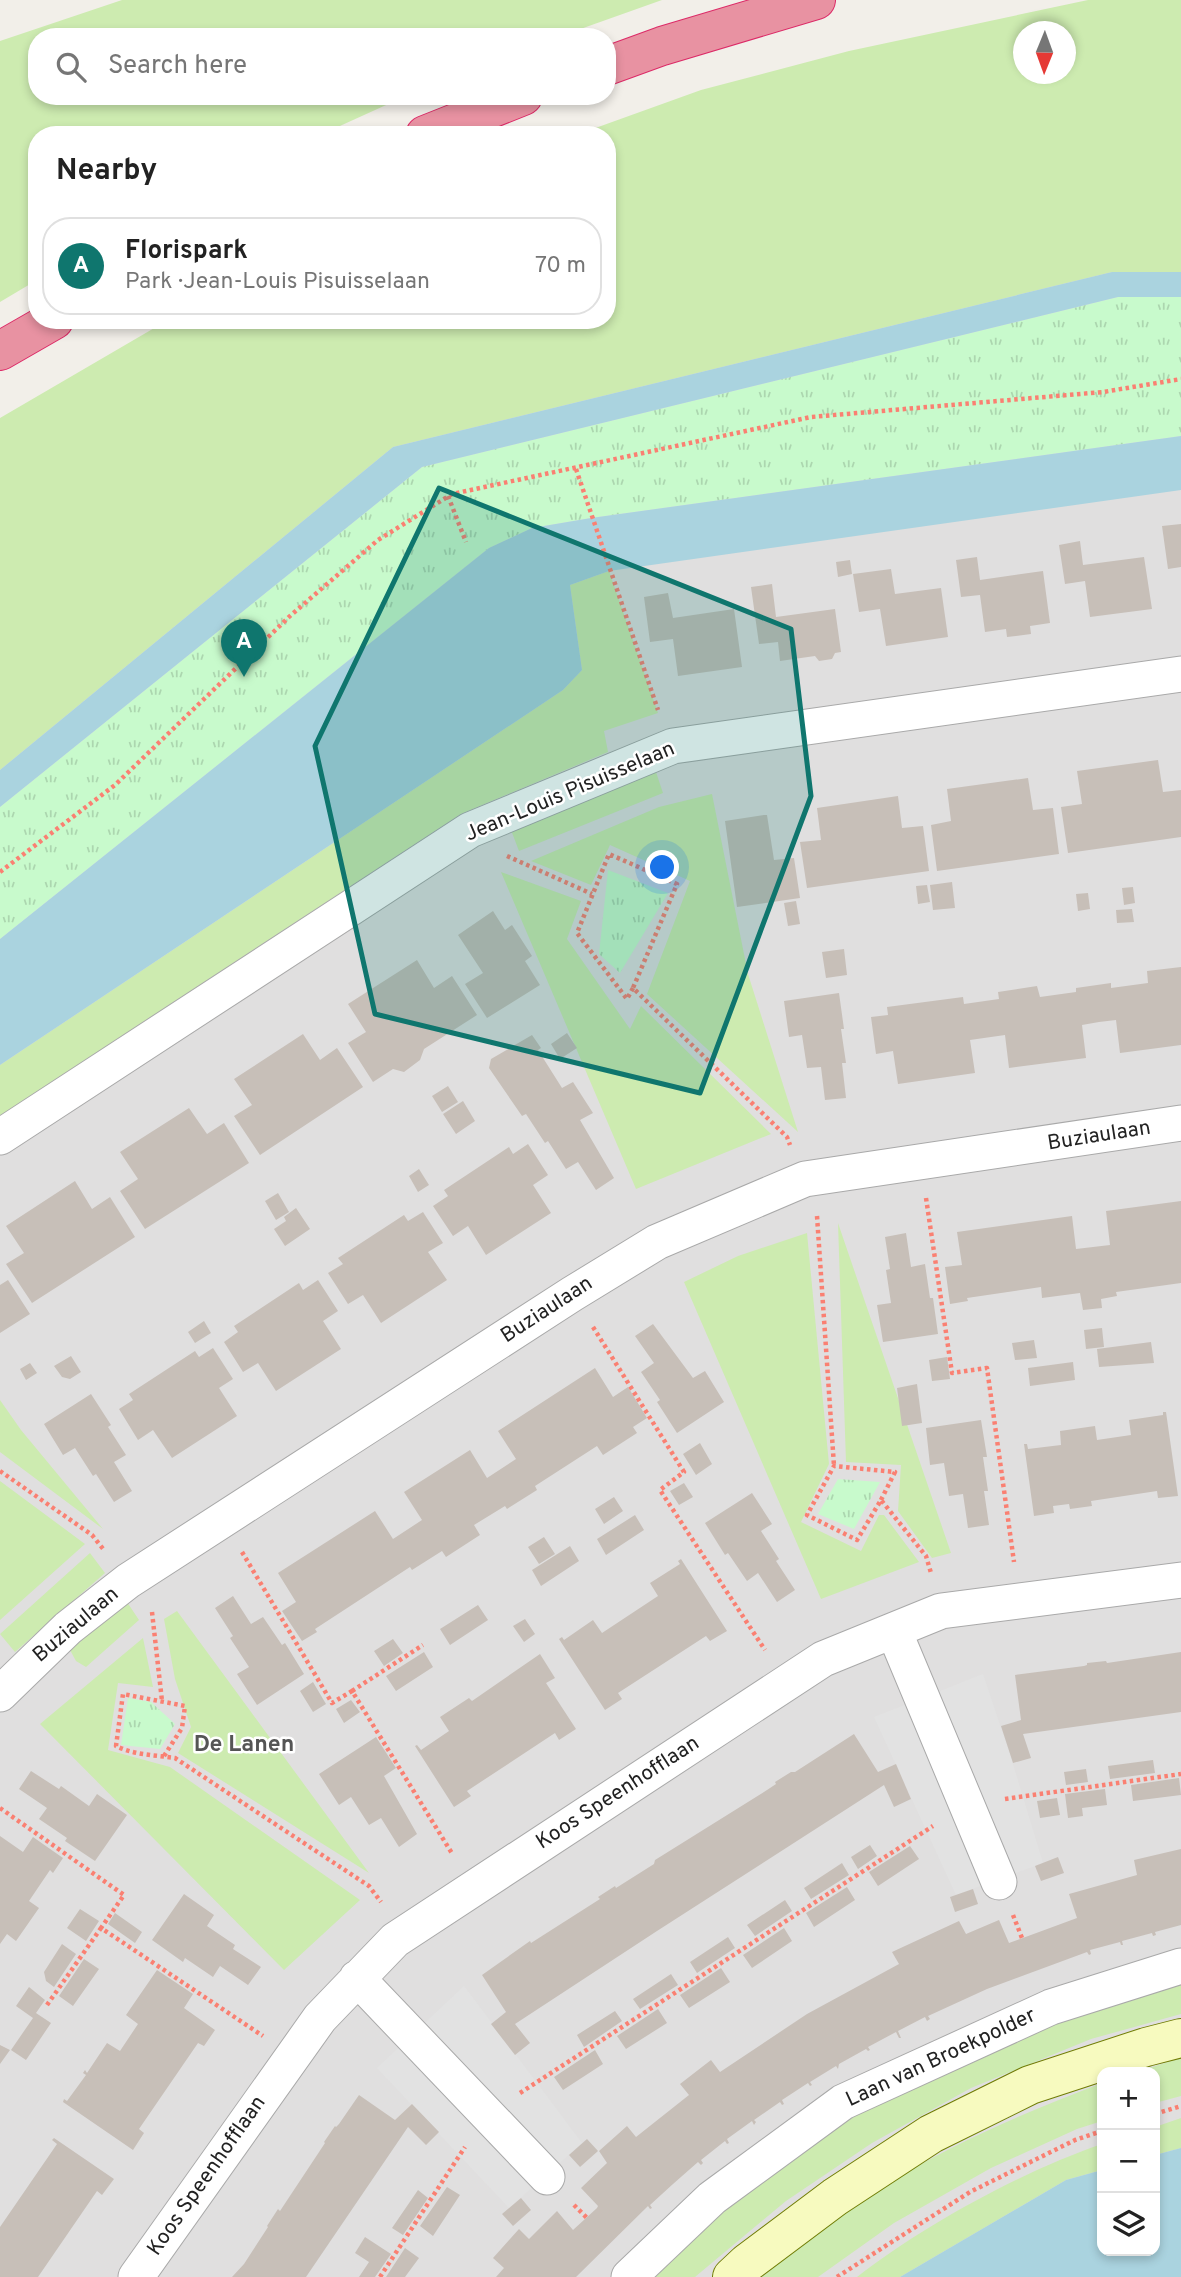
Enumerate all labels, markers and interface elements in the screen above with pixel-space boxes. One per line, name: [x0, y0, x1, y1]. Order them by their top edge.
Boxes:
north arrow: [1013, 21, 1076, 84]
search box: [28, 28, 616, 105]
icon: search: [52, 48, 90, 86]
text: Search here: [108, 50, 247, 83]
text: Nearby: [56, 153, 157, 190]
text: Florispark: [125, 235, 248, 268]
text: A: [73, 252, 89, 281]
text: 70 m: [535, 252, 586, 281]
text: Park · Jean-Louis Pisuisselaan: [125, 268, 430, 297]
pin: A: [221, 619, 267, 677]
street label: Jean-Louis Pisuisselaan: [461, 736, 679, 848]
your location: [645, 850, 679, 884]
street label: Buziaulaan: [1045, 1115, 1153, 1157]
street label: Buziaulaan: [496, 1270, 598, 1350]
street label: Buziaulaan: [27, 1581, 125, 1669]
street label: Koos Speenhofflaan: [531, 1730, 705, 1856]
district label: De Lanen: [194, 1731, 294, 1760]
street label: Laan van Broekpolder: [842, 2002, 1040, 2114]
map controls: [1097, 2067, 1160, 2256]
button: +: [1097, 2067, 1160, 2130]
street label: Koos Speenhofflaan: [142, 2091, 272, 2261]
button: −: [1097, 2130, 1160, 2193]
button: layers: [1097, 2193, 1160, 2256]

